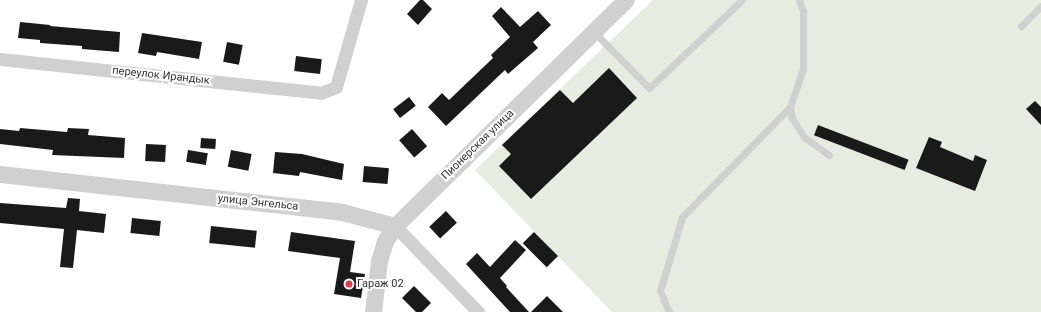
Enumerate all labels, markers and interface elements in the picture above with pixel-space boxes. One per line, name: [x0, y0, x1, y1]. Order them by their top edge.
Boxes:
street label: переулок Ирандык: [112, 64, 210, 88]
street label: Пионерская улица: [439, 107, 517, 183]
street label: улица Энгельса: [217, 192, 299, 214]
place label: Гараж 02: [357, 277, 404, 291]
marker: Гараж 02: [344, 279, 354, 289]

